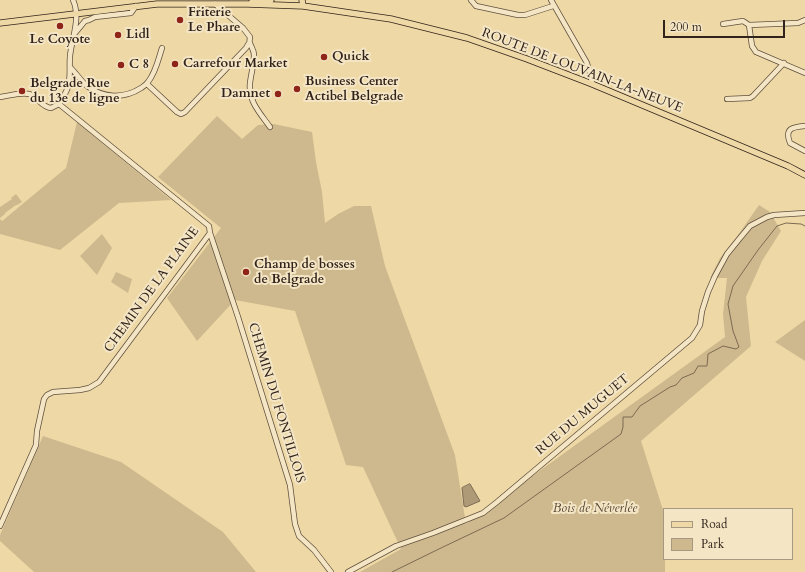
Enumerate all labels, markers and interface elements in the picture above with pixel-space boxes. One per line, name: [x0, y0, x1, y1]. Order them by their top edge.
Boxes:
place label: Friterie Le Phare: [188, 5, 240, 36]
scale bar: [665, 12, 787, 38]
marker: Friterie Le Phare: [175, 15, 185, 25]
text: 200 m: [670, 19, 702, 35]
marker: Le Coyote: [55, 21, 65, 31]
street label: ROUTE DE LOUVAIN-LA-NEUVE: [479, 25, 685, 117]
place label: Lidl: [126, 27, 150, 43]
marker: Lidl: [113, 30, 123, 40]
place label: Le Coyote: [30, 32, 90, 48]
place label: Quick: [332, 49, 370, 65]
marker: Quick: [319, 52, 329, 62]
place label: Carrefour Market: [183, 56, 287, 72]
place label: C 8: [129, 57, 149, 73]
marker: Carrefour Market: [170, 59, 180, 69]
marker: C 8: [116, 60, 126, 70]
place label: Business Center Actibel Belgrade: [305, 74, 403, 105]
place label: Belgrade Rue du 13e de ligne: [30, 76, 120, 107]
marker: Business Center Actibel Belgrade: [292, 84, 302, 94]
marker: Belgrade Rue du 13e de ligne: [17, 86, 27, 96]
place label: Damnet: [221, 86, 270, 102]
marker: Damnet: [273, 89, 283, 99]
street label: CHEMIN DE LA PLAINE: [101, 224, 203, 356]
place label: Champ de bosses de Belgrade: [254, 257, 355, 288]
marker: Champ de bosses de Belgrade: [241, 267, 251, 277]
street label: CHEMIN DU FONTILLOIS: [244, 321, 308, 485]
street label: RUE DU MUGUET: [533, 371, 633, 459]
park label: Bois de Néverlée: [553, 501, 637, 517]
legend: [663, 508, 793, 560]
text: Road: [701, 516, 727, 532]
text: Park: [701, 536, 724, 552]

